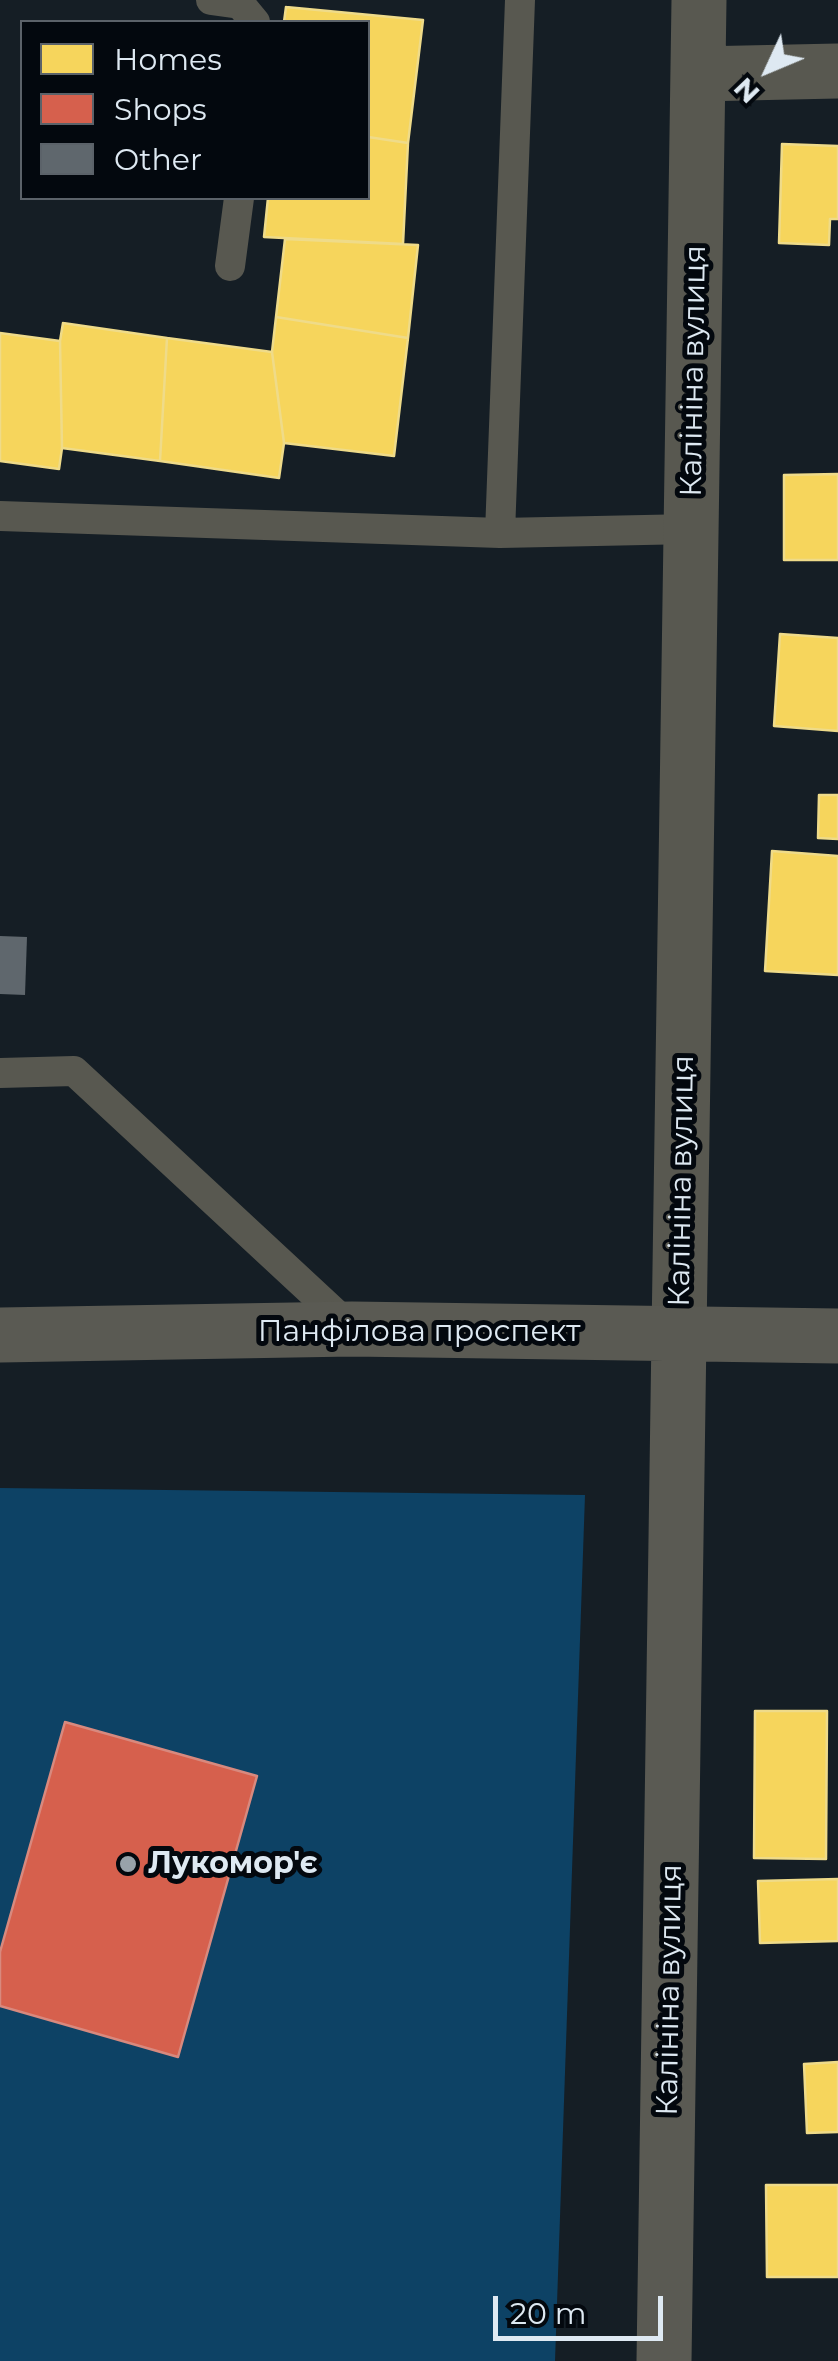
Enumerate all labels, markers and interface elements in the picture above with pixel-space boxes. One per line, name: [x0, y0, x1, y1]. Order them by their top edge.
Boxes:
legend: [20, 20, 370, 200]
north arrow: [718, 20, 818, 120]
text: Homes: [114, 41, 222, 78]
text: N: [726, 71, 767, 111]
text: Shops: [114, 91, 207, 128]
text: Other: [114, 141, 202, 178]
street label: Калініна вулиця: [674, 245, 714, 497]
street label: Калініна вулиця: [662, 1055, 702, 1307]
street label: Панфілова проспект: [258, 1314, 580, 1350]
place label: Лукомор'є: [148, 1846, 317, 1882]
marker: Лукомор'є: [117, 1853, 139, 1875]
street label: Калініна вулиця: [650, 1864, 690, 2116]
scale bar: [498, 2276, 668, 2338]
text: 20 m: [510, 2295, 587, 2332]

